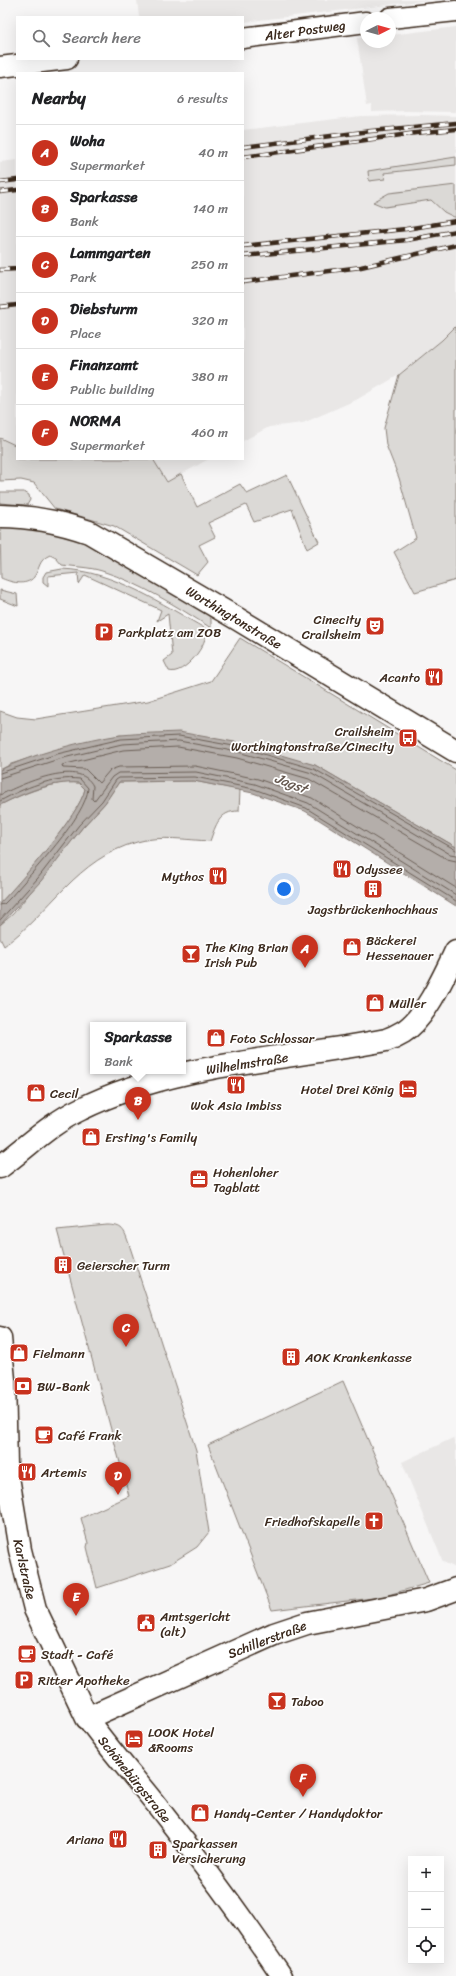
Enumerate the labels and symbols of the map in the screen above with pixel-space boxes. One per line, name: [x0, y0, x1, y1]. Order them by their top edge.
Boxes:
north arrow: [360, 12, 396, 48]
street label: Alter Postweg: [262, 13, 347, 48]
street label: Worthingtonstraße: [181, 579, 287, 656]
place label: Cinecity Crailsheim: [302, 608, 361, 646]
theatre icon: Cinecity Crailsheim: [364, 615, 386, 637]
parking icon: Parkplatz am ZOB: [93, 621, 115, 643]
place label: Parkplatz am ZOB: [118, 621, 221, 644]
place label: Acanto: [379, 666, 420, 689]
restaurant icon: Acanto: [423, 666, 445, 688]
place label: Crailsheim Worthingtonstraße/Cinecity: [231, 720, 394, 758]
bus stop icon: Crailsheim Worthingtonstraße/Cinecity: [397, 727, 419, 749]
water label: Jagst: [271, 766, 313, 802]
restaurant icon: Odyssee: [331, 858, 353, 880]
place label: Odyssee: [356, 858, 403, 881]
place label: Mythos: [162, 865, 205, 888]
restaurant icon: Mythos: [207, 865, 229, 887]
building icon: Jagstbrückenhochhaus: [362, 878, 384, 900]
your location: [274, 879, 294, 899]
place label: Jagstbrückenhochhaus: [307, 898, 439, 921]
place label: Bäckerei Hessenauer: [366, 929, 434, 967]
pin: A: [292, 935, 318, 968]
place label: The King Brian Irish Pub: [204, 936, 288, 974]
shop icon: Bäckerei Hessenauer: [341, 936, 363, 958]
bar icon: The King Brian Irish Pub: [180, 943, 202, 965]
shop icon: Müller: [364, 992, 386, 1014]
place label: Müller: [389, 992, 427, 1015]
shop icon: Foto Schlossar: [205, 1027, 227, 1049]
place label: Foto Schlossar: [230, 1027, 315, 1050]
street label: Wilhelmstraße: [204, 1046, 290, 1081]
restaurant icon: Wok Asia Imbiss: [225, 1074, 247, 1096]
place label: Hotel Drei König: [301, 1078, 394, 1101]
hotel icon: Hotel Drei König: [397, 1078, 419, 1100]
shop icon: Cecil: [25, 1082, 47, 1104]
place label: Cecil: [50, 1082, 79, 1105]
pin: B: [125, 1087, 151, 1120]
place label: Wok Asia Imbiss: [191, 1094, 282, 1117]
shop icon: Ersting's Family: [80, 1126, 102, 1148]
place label: Ersting's Family: [105, 1126, 197, 1149]
place label: Hohenloher Tagblatt: [213, 1161, 279, 1199]
office icon: Hohenloher Tagblatt: [188, 1168, 210, 1190]
building icon: Geierscher Turm: [52, 1254, 74, 1276]
place label: Geierscher Turm: [77, 1254, 170, 1277]
pin: C: [113, 1314, 139, 1347]
shop icon: Fielmann: [8, 1342, 30, 1364]
place label: Fielmann: [33, 1342, 85, 1365]
building icon: AOK Krankenkasse: [280, 1346, 302, 1368]
place label: AOK Krankenkasse: [304, 1346, 412, 1369]
bank icon: BW-Bank: [12, 1375, 34, 1397]
place label: BW-Bank: [37, 1375, 90, 1398]
cafe icon: Café Frank: [33, 1424, 55, 1446]
place label: Café Frank: [58, 1424, 121, 1447]
restaurant icon: Artemis: [16, 1461, 38, 1483]
place label: Artemis: [40, 1461, 88, 1484]
pin: D: [105, 1462, 131, 1495]
place label: Friedhofskapelle: [265, 1510, 360, 1533]
church icon: Friedhofskapelle: [363, 1510, 385, 1532]
street label: Karlstraße: [6, 1537, 43, 1602]
pin: E: [63, 1583, 89, 1616]
place label: Amtsgericht (alt): [159, 1605, 231, 1643]
public building icon: Amtsgericht (alt): [135, 1612, 157, 1634]
street label: Schillerstraße: [224, 1614, 310, 1665]
cafe icon: Stadt - Café: [16, 1643, 38, 1665]
place label: Stadt - Café: [41, 1643, 114, 1666]
parking icon: Ritter Apotheke: [13, 1669, 35, 1691]
place label: Ritter Apotheke: [38, 1669, 130, 1692]
bar icon: Taboo: [266, 1690, 288, 1712]
place label: Taboo: [291, 1690, 324, 1713]
place label: LOOK Hotel &Rooms: [148, 1721, 214, 1759]
hotel icon: LOOK Hotel &Rooms: [123, 1728, 145, 1750]
street label: Schönebürgstraße: [92, 1731, 177, 1828]
pin: F: [290, 1764, 316, 1797]
shop icon: Handy-Center / Handydoktor: [189, 1802, 211, 1824]
place label: Handy-Center / Handydoktor: [214, 1802, 383, 1825]
place label: Ariana: [65, 1828, 104, 1851]
restaurant icon: Ariana: [107, 1828, 129, 1850]
place label: Sparkassen Versicherung: [172, 1832, 246, 1870]
building icon: Sparkassen Versicherung: [147, 1839, 169, 1861]

